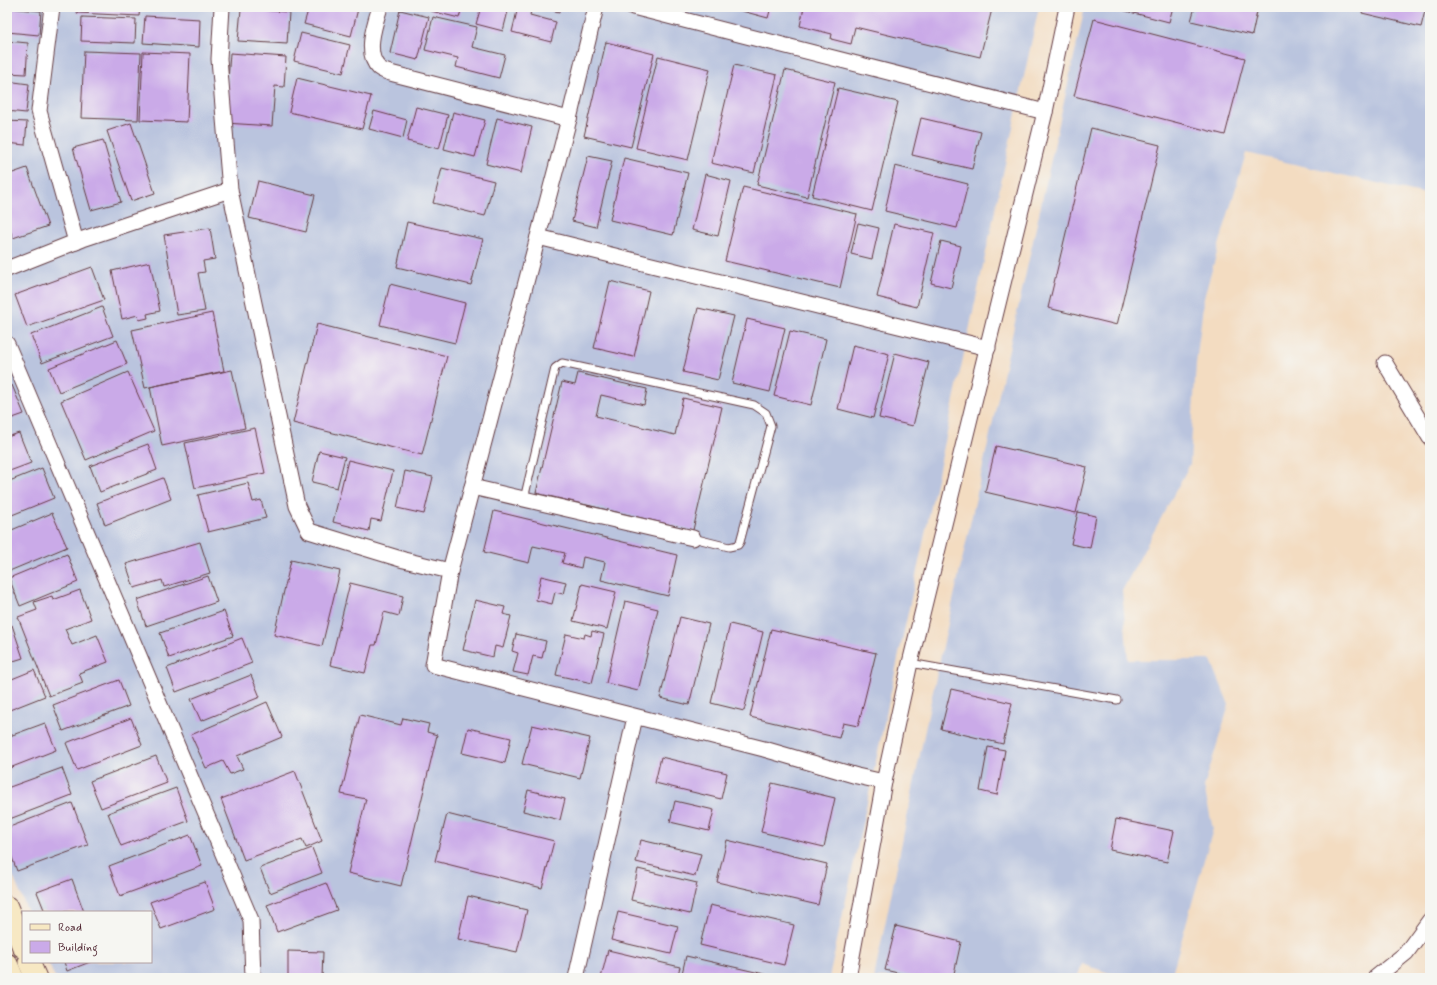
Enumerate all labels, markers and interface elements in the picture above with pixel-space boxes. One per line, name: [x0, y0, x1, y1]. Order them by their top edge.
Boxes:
legend: [22, 911, 152, 963]
text: Road: [58, 920, 82, 936]
text: Building: [58, 940, 98, 957]

